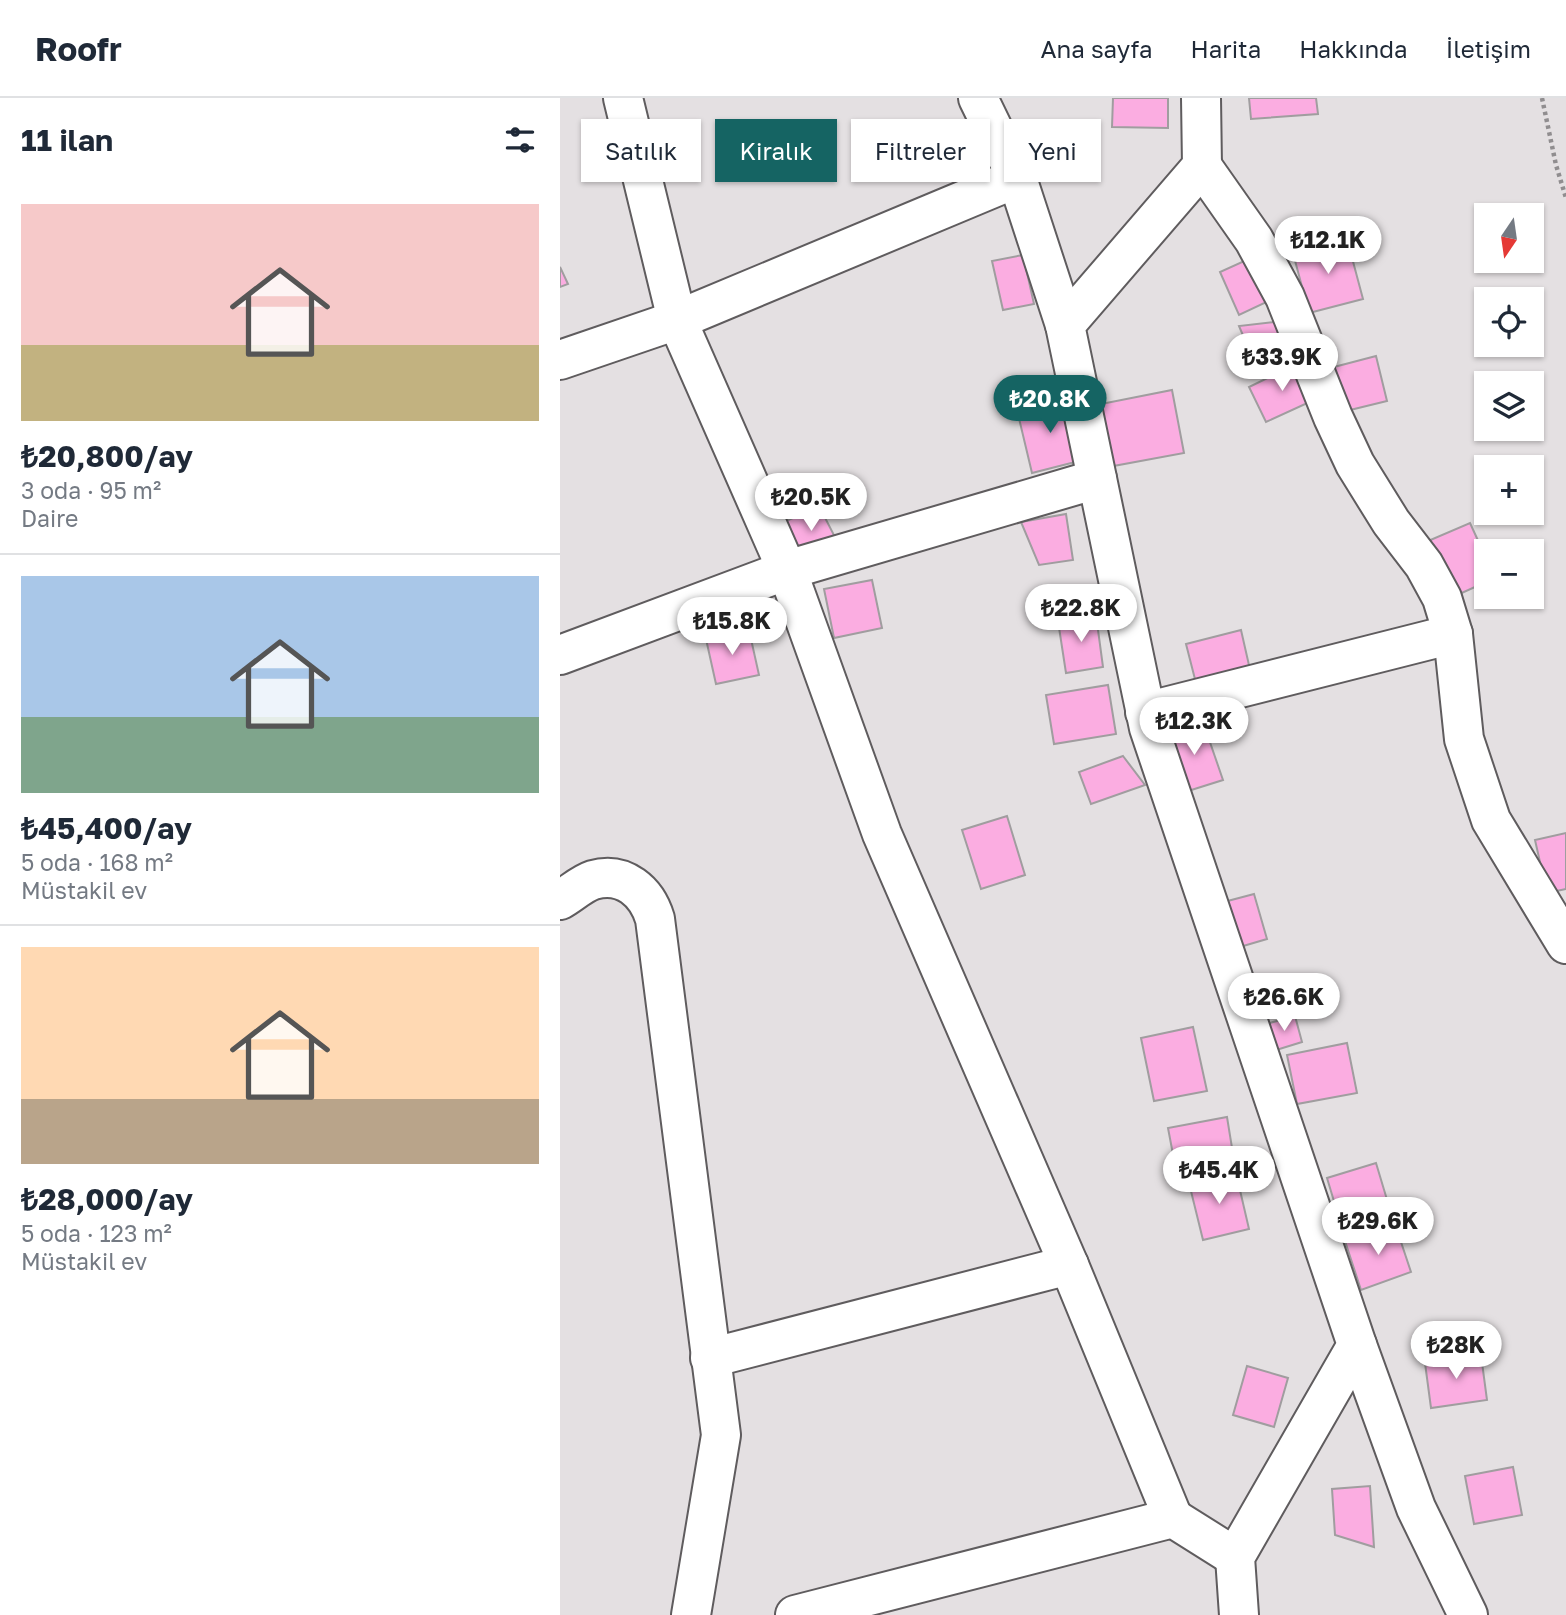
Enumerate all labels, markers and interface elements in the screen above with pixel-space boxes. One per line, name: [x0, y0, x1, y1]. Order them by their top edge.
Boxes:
text: Roofr: [35, 29, 122, 68]
text: Ana sayfa: [1041, 34, 1152, 63]
text: Harita: [1190, 34, 1261, 63]
text: Hakkında: [1299, 34, 1408, 63]
text: İletişim: [1446, 34, 1531, 63]
chip: Satılık: [581, 119, 701, 182]
chip: Kiralık: [715, 119, 837, 182]
chip: Filtreler: [851, 119, 990, 182]
chip: Yeni: [1004, 119, 1101, 182]
icon: filters: [501, 121, 539, 159]
text: 11 ilan: [21, 122, 113, 158]
north arrow: [1474, 203, 1544, 273]
map controls: [1474, 203, 1544, 609]
pin: ₺12.1K: [1271, 216, 1385, 276]
text: ₺12.1K: [1291, 225, 1365, 253]
icon: home: [217, 249, 343, 375]
button: locate: [1474, 287, 1544, 357]
pin: ₺33.9K: [1225, 334, 1339, 393]
text: ₺33.9K: [1242, 342, 1322, 370]
button: layers: [1474, 371, 1544, 441]
pin: ₺20.8K: [993, 376, 1107, 435]
text: ₺20.8K: [1010, 384, 1090, 412]
text: ₺20,800/ay: [21, 438, 193, 474]
button: +: [1474, 455, 1544, 525]
pin: ₺20.5K: [754, 474, 868, 533]
text: 3 oda · 95 m²: [21, 476, 161, 504]
text: ₺20.5K: [771, 482, 851, 510]
text: Daire: [21, 504, 78, 532]
button: −: [1474, 539, 1544, 609]
pin: ₺22.8K: [1024, 584, 1138, 644]
text: ₺22.8K: [1041, 593, 1121, 621]
pin: ₺15.8K: [675, 598, 789, 657]
text: ₺15.8K: [693, 606, 771, 634]
icon: home: [217, 621, 343, 747]
pin: ₺12.3K: [1137, 698, 1251, 757]
text: ₺12.3K: [1155, 706, 1233, 734]
text: ₺45,400/ay: [21, 810, 192, 846]
text: 5 oda · 168 m²: [21, 848, 173, 876]
text: Müstakil ev: [21, 876, 147, 904]
pin: ₺26.6K: [1227, 974, 1341, 1033]
text: ₺26.6K: [1244, 982, 1324, 1010]
icon: home: [217, 992, 343, 1118]
pin: ₺45.4K: [1162, 1146, 1276, 1206]
text: ₺45.4K: [1179, 1155, 1259, 1183]
text: ₺28,000/ay: [21, 1181, 193, 1217]
pin: ₺29.6K: [1321, 1198, 1435, 1257]
text: ₺29.6K: [1338, 1206, 1418, 1234]
text: 5 oda · 123 m²: [21, 1219, 172, 1247]
text: Müstakil ev: [21, 1247, 147, 1275]
pin: ₺28K: [1415, 1322, 1497, 1381]
text: ₺28K: [1427, 1330, 1485, 1358]

